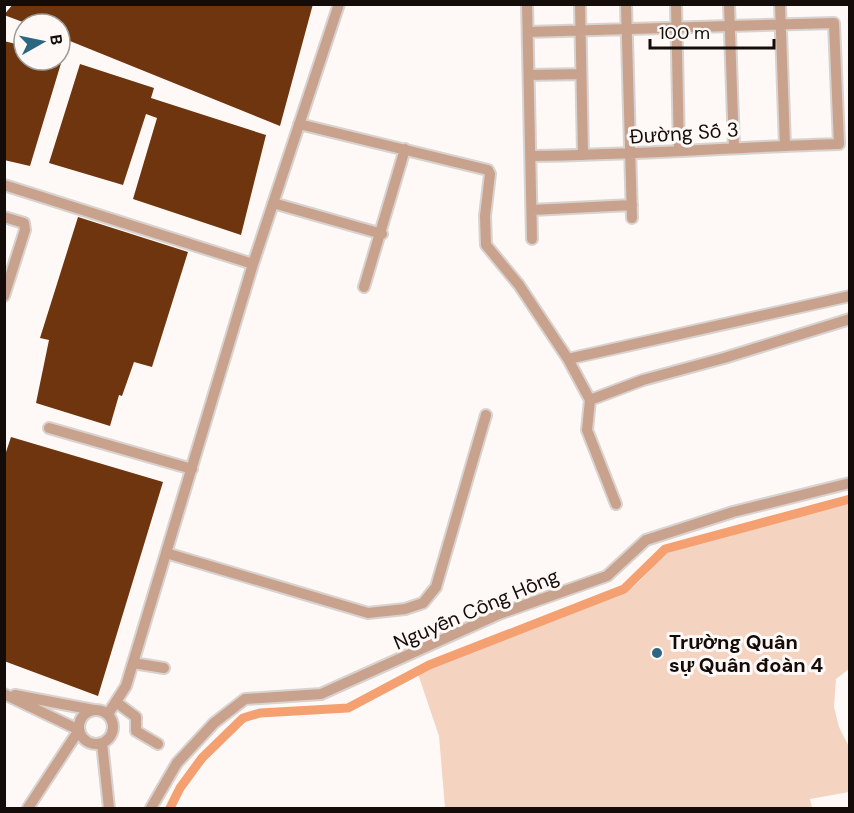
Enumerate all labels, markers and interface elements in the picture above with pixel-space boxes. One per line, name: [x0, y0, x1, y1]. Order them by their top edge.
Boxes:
north arrow: [12, 12, 72, 72]
scale bar: [650, 12, 774, 50]
text: 100 m: [659, 21, 710, 45]
text: B: [45, 33, 67, 46]
street label: Đường Số 3: [629, 116, 739, 150]
street label: Nguyễn Công Hồng: [389, 562, 563, 656]
place label: Trường Quân sự Quân đoàn 4: [669, 629, 823, 678]
marker: Trường Quân sự Quân đoàn 4: [650, 646, 664, 660]

